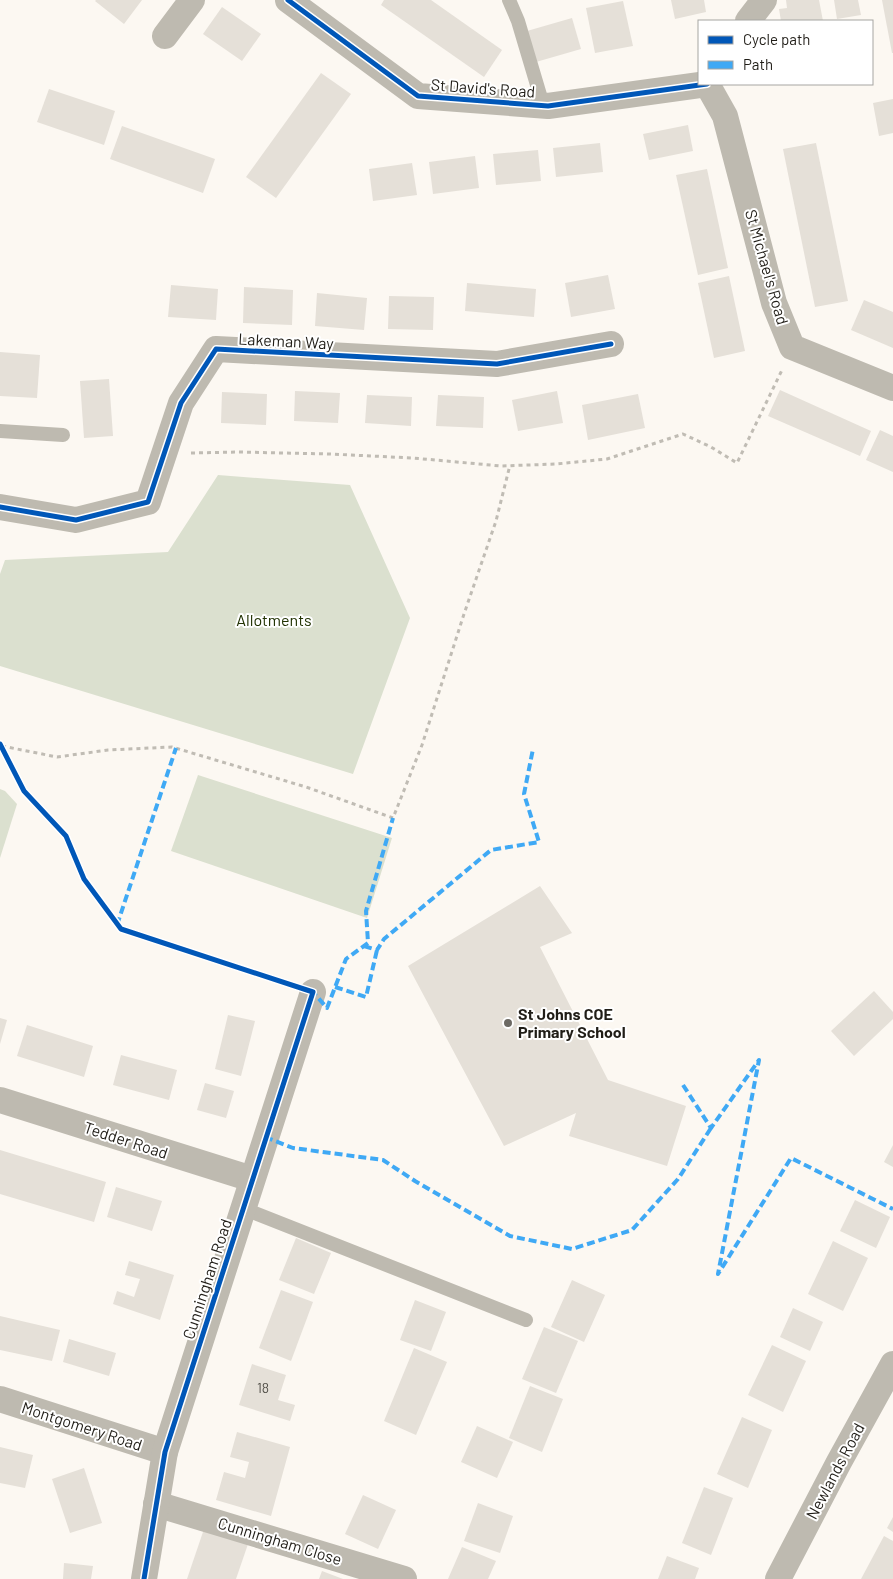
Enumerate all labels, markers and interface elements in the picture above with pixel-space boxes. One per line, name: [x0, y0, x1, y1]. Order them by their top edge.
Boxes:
legend: [698, 20, 873, 85]
text: Cycle path: [743, 30, 810, 48]
text: Path: [743, 55, 773, 73]
street label: St David's Road: [430, 74, 536, 101]
street label: St Michael's Road: [742, 207, 793, 327]
street label: Lakeman Way: [238, 329, 335, 353]
park label: Allotments: [236, 610, 312, 629]
place label: St Johns COE Primary School: [518, 1004, 626, 1041]
marker: St Johns COE Primary School: [502, 1017, 514, 1029]
street label: Tedder Road: [82, 1117, 170, 1162]
street label: Cunningham Road: [178, 1216, 235, 1341]
house number: 18: [257, 1379, 269, 1396]
street label: Montgomery Road: [19, 1397, 145, 1454]
street label: Newlands Road: [801, 1419, 868, 1522]
street label: Cunningham Close: [216, 1513, 344, 1568]

